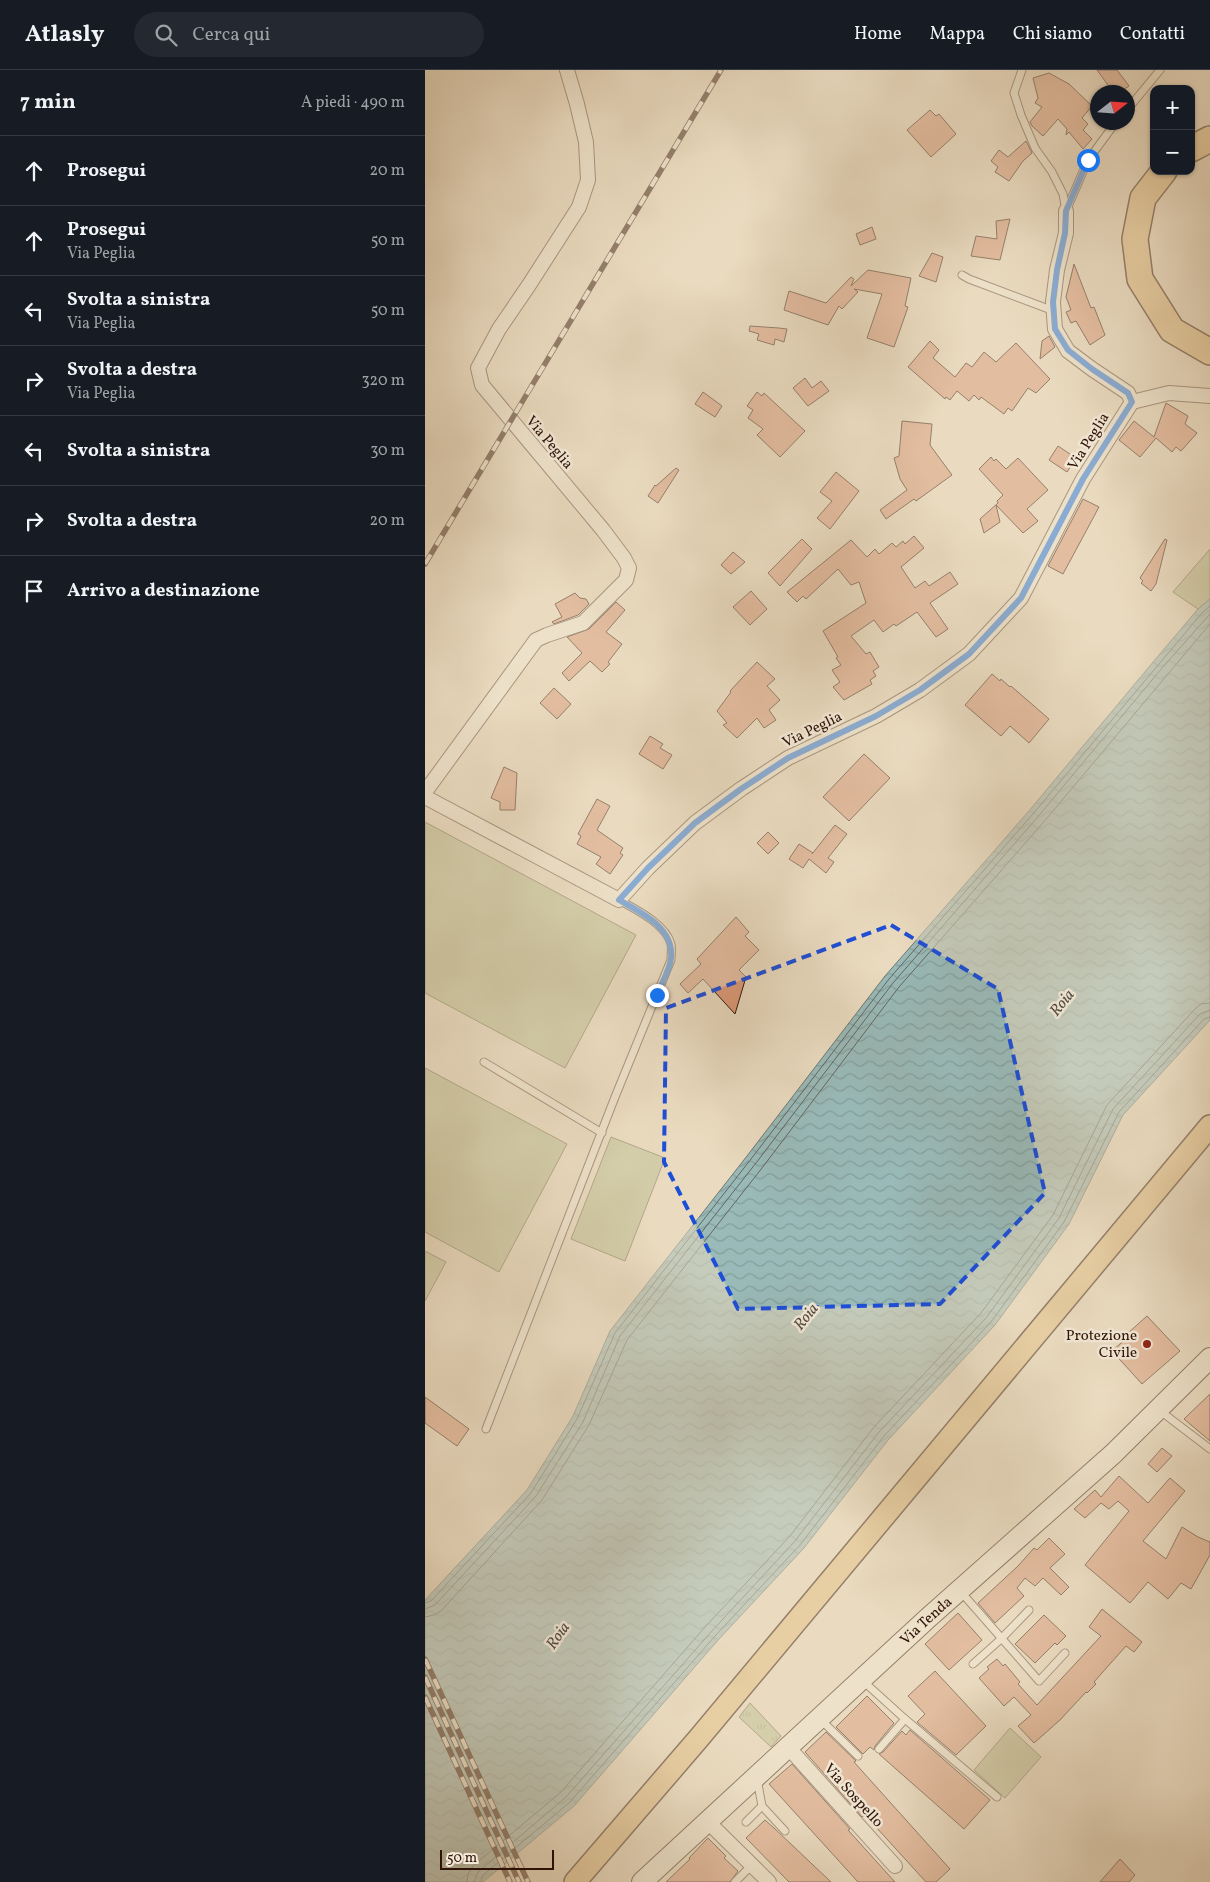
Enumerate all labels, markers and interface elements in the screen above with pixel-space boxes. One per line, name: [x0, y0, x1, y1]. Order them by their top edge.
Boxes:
search box: [134, 12, 484, 57]
text: Atlasly: [25, 18, 104, 52]
icon: search: [152, 21, 180, 49]
text: Cerca qui: [192, 22, 270, 48]
text: Home: [854, 22, 902, 47]
text: Mappa: [930, 22, 985, 47]
text: Chi siamo: [1013, 22, 1092, 47]
text: Contatti: [1120, 22, 1185, 47]
north arrow: [1090, 85, 1135, 130]
map controls: [1150, 85, 1195, 175]
button: +: [1150, 85, 1195, 130]
text: 7 min: [20, 88, 76, 117]
text: A piedi · 490 m: [301, 92, 405, 114]
button: −: [1150, 130, 1195, 175]
route start: [1077, 149, 1100, 172]
icon: ahead: [20, 157, 48, 185]
text: Prosegui: [67, 158, 146, 184]
text: 20 m: [370, 160, 405, 182]
text: Prosegui: [67, 217, 146, 243]
icon: ahead: [20, 227, 48, 255]
text: 50 m: [371, 230, 405, 252]
text: Via Peglia: [67, 243, 135, 265]
text: Svolta a sinistra: [67, 287, 210, 313]
icon: left: [20, 297, 48, 325]
text: 50 m: [371, 300, 405, 322]
text: Via Peglia: [67, 313, 135, 335]
text: Svolta a destra: [67, 357, 197, 383]
icon: right: [20, 367, 48, 395]
text: 320 m: [361, 370, 405, 392]
text: Via Peglia: [67, 383, 135, 405]
street label: Via Peglia: [1063, 409, 1115, 475]
street label: Via Peglia: [520, 412, 578, 474]
icon: left: [20, 437, 48, 465]
text: Svolta a sinistra: [67, 438, 210, 464]
text: 30 m: [370, 440, 405, 462]
icon: right: [20, 507, 48, 535]
text: Svolta a destra: [67, 508, 197, 534]
text: 20 m: [370, 510, 405, 532]
icon: arrive: [20, 577, 48, 605]
text: Arrivo a destinazione: [67, 578, 260, 604]
street label: Via Peglia: [779, 707, 846, 754]
route end: [646, 984, 669, 1007]
water label: Roia: [1045, 985, 1080, 1021]
water label: Roia: [789, 1299, 824, 1335]
place label: Protezione Civile: [1066, 1326, 1137, 1364]
marker: Protezione Civile: [1141, 1338, 1153, 1350]
street label: Via Tenda: [896, 1592, 957, 1651]
water label: Roia: [541, 1618, 576, 1654]
street label: Via Sospello: [818, 1759, 887, 1833]
scale bar: [440, 1847, 554, 1870]
text: 50 m: [447, 1849, 477, 1868]

